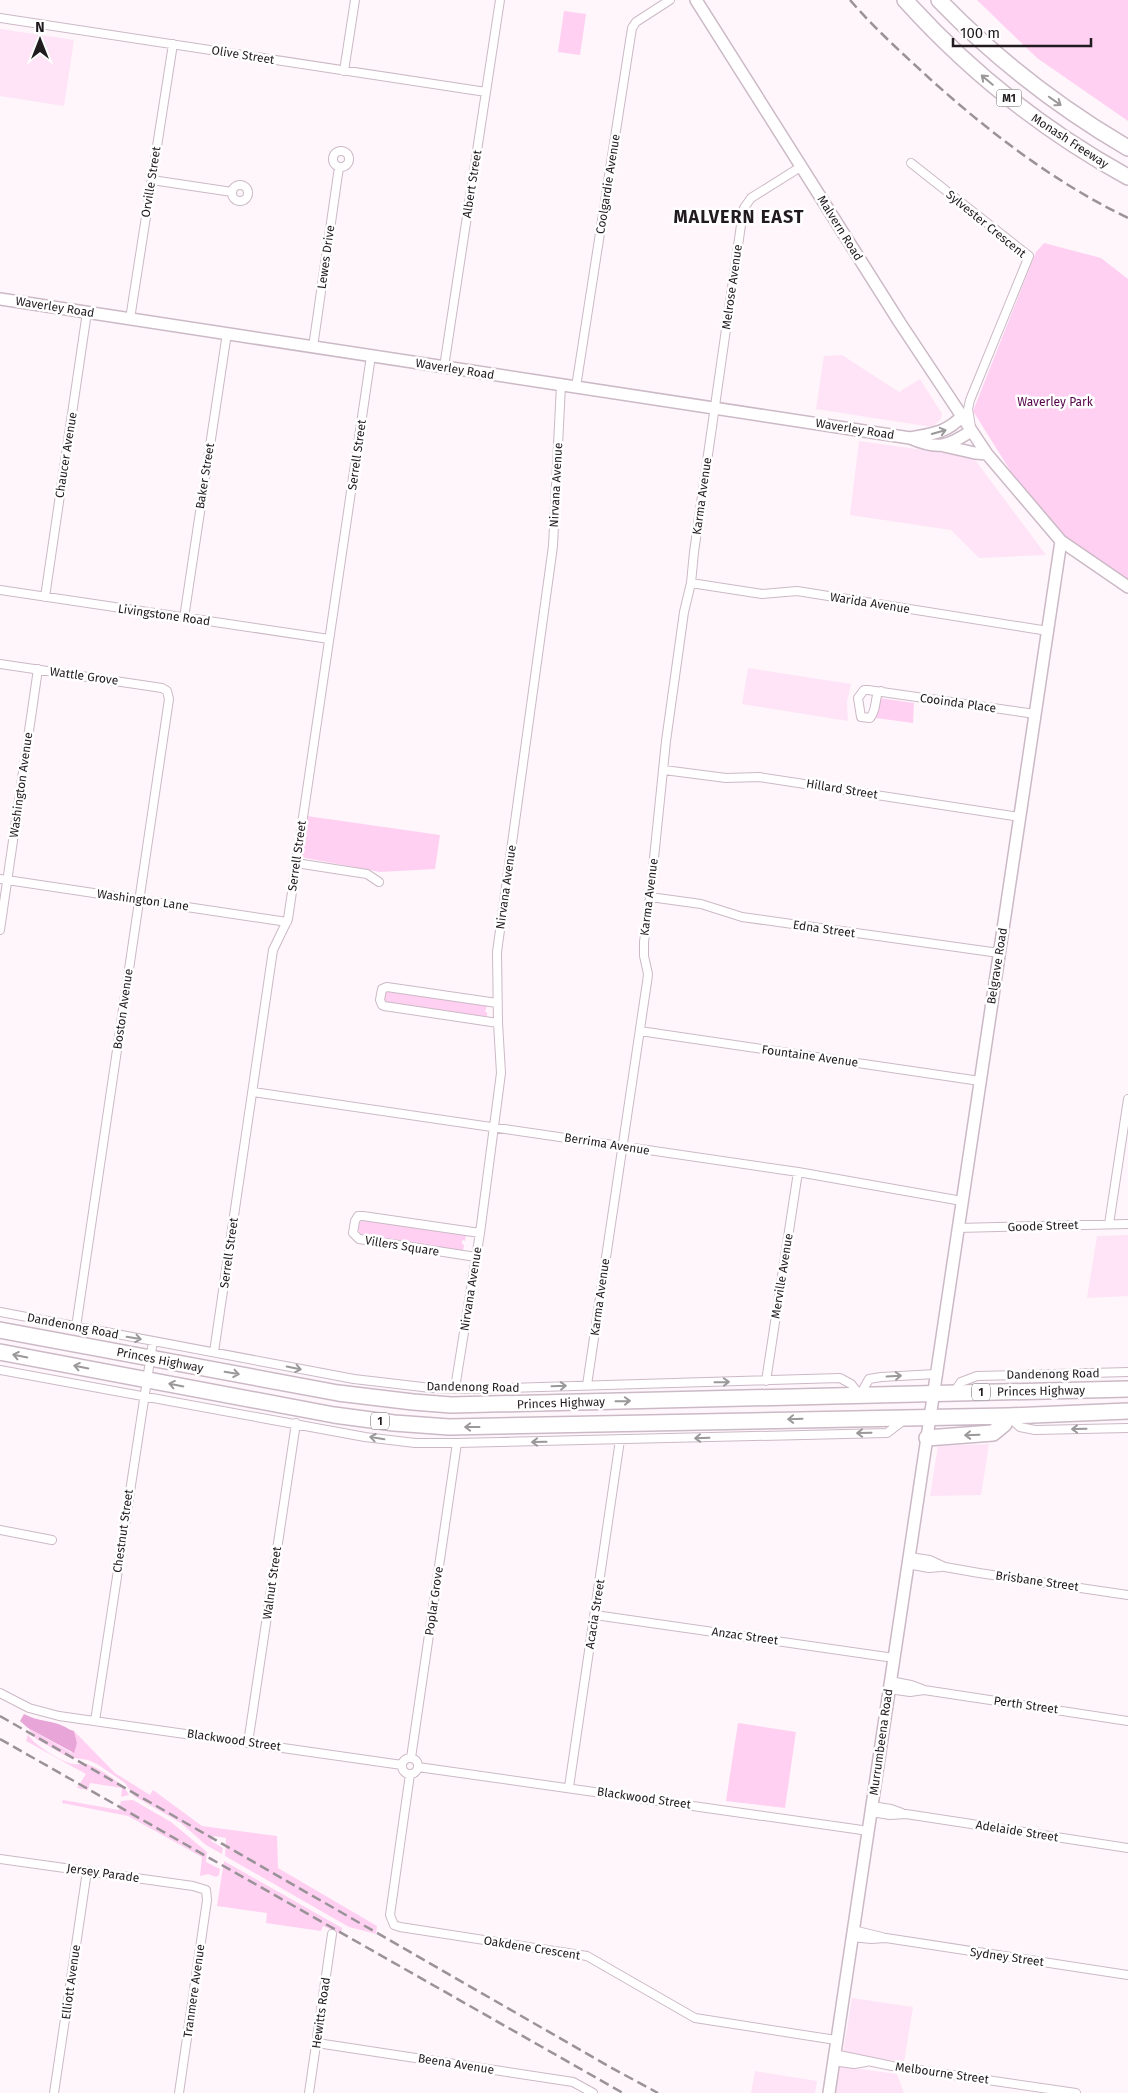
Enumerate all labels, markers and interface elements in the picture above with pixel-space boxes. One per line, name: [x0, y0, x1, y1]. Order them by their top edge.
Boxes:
north arrow: [15, 15, 65, 65]
scale bar: [953, 15, 1090, 47]
text: N: [35, 19, 45, 36]
text: 100 m: [960, 24, 1000, 42]
street label: Olive Street: [211, 43, 276, 67]
one-way arrow: [981, 75, 994, 86]
road number: M1: [996, 90, 1022, 106]
one-way arrow: [1048, 96, 1062, 106]
street label: Monash Freeway: [1029, 111, 1111, 171]
street label: Coolgardie Avenue: [593, 133, 623, 235]
street label: Orville Street: [138, 145, 164, 218]
street label: Albert Street: [460, 148, 484, 219]
street label: Sylvester Crescent: [943, 188, 1029, 261]
street label: Malvern Road: [814, 193, 866, 263]
district label: MALVERN EAST: [673, 206, 805, 228]
street label: Lewes Drive: [315, 224, 337, 290]
street label: Melrose Avenue: [719, 244, 745, 330]
street label: Waverley Road: [15, 294, 95, 320]
street label: Waverley Road: [415, 356, 495, 382]
park label: Waverley Park: [1017, 395, 1094, 409]
street label: Chaucer Avenue: [52, 411, 80, 499]
street label: Waverley Road: [815, 416, 895, 442]
street label: Serrell Street: [345, 418, 369, 491]
one-way arrow: [930, 427, 946, 436]
street label: Baker Street: [193, 441, 217, 510]
street label: Nirvana Avenue: [547, 442, 565, 528]
street label: Karma Avenue: [690, 456, 714, 536]
street label: Warida Avenue: [829, 590, 911, 616]
street label: Livingstone Road: [117, 602, 211, 628]
street label: Wattle Grove: [49, 664, 119, 688]
street label: Cooinda Place: [919, 691, 997, 715]
street label: Washington Avenue: [7, 731, 35, 839]
street label: Hillard Street: [805, 776, 879, 802]
street label: Serrell Street: [285, 819, 309, 892]
street label: Nirvana Avenue: [493, 844, 519, 930]
street label: Karma Avenue: [637, 857, 661, 937]
street label: Washington Lane: [96, 887, 190, 913]
street label: Edna Street: [792, 918, 857, 940]
street label: Belgrave Road: [984, 927, 1010, 1005]
street label: Boston Avenue: [110, 968, 136, 1050]
street label: Fountaine Avenue: [761, 1042, 859, 1070]
street label: Berrima Avenue: [563, 1130, 651, 1158]
street label: Serrell Street: [217, 1216, 241, 1289]
street label: Goode Street: [1007, 1218, 1079, 1234]
street label: Merville Avenue: [768, 1232, 796, 1320]
street label: Villers Square: [364, 1233, 440, 1259]
street label: Nirvana Avenue: [457, 1246, 485, 1332]
street label: Karma Avenue: [588, 1257, 612, 1337]
street label: Dandenong Road: [26, 1310, 120, 1342]
one-way arrow: [125, 1333, 141, 1343]
street label: Princes Highway: [115, 1345, 205, 1375]
one-way arrow: [13, 1351, 29, 1360]
one-way arrow: [73, 1362, 89, 1372]
one-way arrow: [285, 1363, 301, 1373]
street label: Dandenong Road: [1006, 1366, 1100, 1382]
one-way arrow: [223, 1369, 239, 1379]
one-way arrow: [885, 1372, 901, 1381]
one-way arrow: [714, 1377, 730, 1387]
street label: Dandenong Road: [426, 1379, 520, 1395]
one-way arrow: [168, 1380, 184, 1389]
one-way arrow: [551, 1382, 567, 1391]
street label: Princes Highway: [997, 1383, 1085, 1399]
road number: 1: [972, 1384, 990, 1400]
street label: Princes Highway: [517, 1394, 605, 1412]
one-way arrow: [614, 1396, 631, 1406]
road number: 1: [371, 1412, 389, 1430]
one-way arrow: [788, 1415, 804, 1424]
one-way arrow: [465, 1422, 481, 1432]
one-way arrow: [1072, 1424, 1088, 1434]
one-way arrow: [857, 1429, 873, 1438]
one-way arrow: [964, 1430, 980, 1439]
one-way arrow: [370, 1433, 386, 1443]
one-way arrow: [694, 1433, 710, 1442]
one-way arrow: [532, 1437, 548, 1447]
street label: Chestnut Street: [110, 1488, 136, 1574]
street label: Walnut Street: [260, 1545, 284, 1620]
street label: Poplar Grove: [422, 1565, 446, 1637]
street label: Brisbane Street: [995, 1568, 1080, 1594]
street label: Acacia Street: [583, 1577, 608, 1650]
street label: Anzac Street: [711, 1624, 780, 1648]
street label: Murrumbeena Road: [867, 1688, 895, 1796]
street label: Perth Street: [993, 1694, 1060, 1717]
street label: Blackwood Street: [186, 1726, 283, 1754]
street label: Blackwood Street: [596, 1784, 693, 1812]
street label: Adelaide Street: [975, 1818, 1060, 1845]
street label: Jersey Parade: [66, 1861, 140, 1885]
street label: Oakdene Crescent: [483, 1933, 582, 1963]
street label: Tranmere Avenue: [181, 1943, 207, 2039]
street label: Elliott Avenue: [59, 1944, 83, 2020]
street label: Sydney Street: [969, 1945, 1046, 1969]
street label: Hewitts Road: [309, 1976, 333, 2050]
street label: Beena Avenue: [417, 2051, 495, 2077]
street label: Melbourne Street: [894, 2059, 990, 2087]

